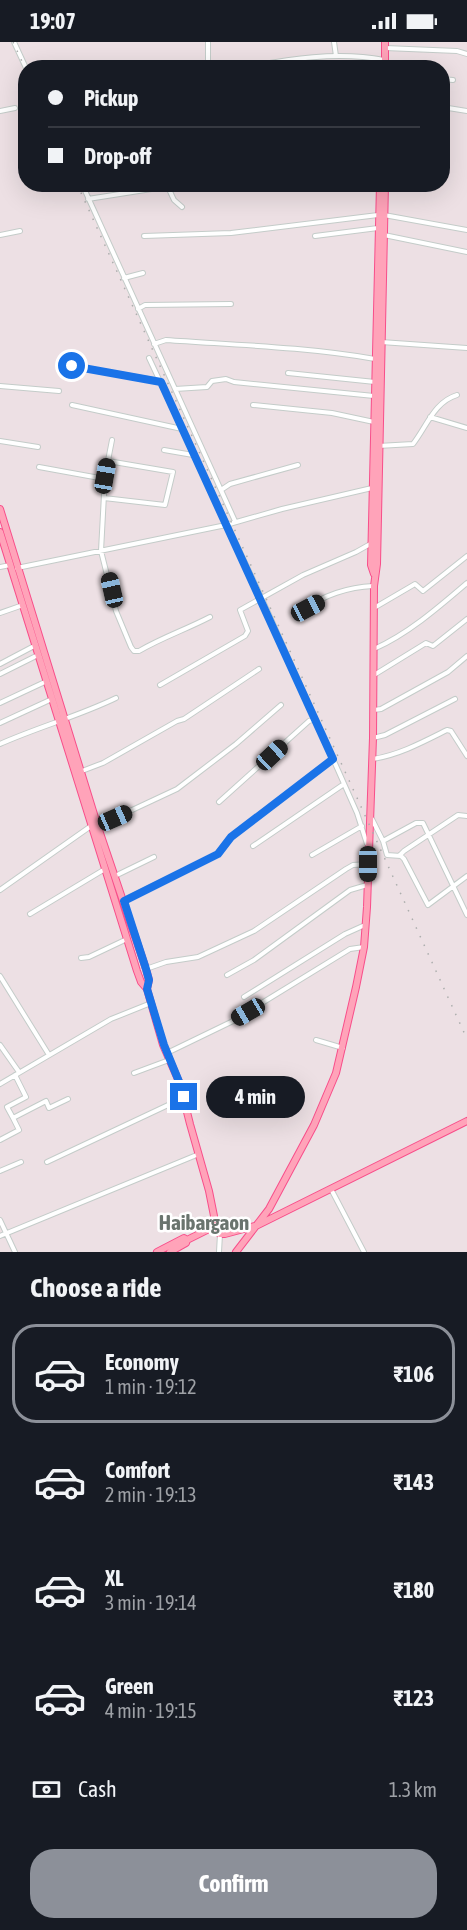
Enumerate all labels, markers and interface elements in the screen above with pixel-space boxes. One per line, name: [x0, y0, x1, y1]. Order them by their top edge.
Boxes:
text: 19:07: [30, 8, 76, 34]
text: Pickup: [84, 85, 139, 111]
text: Drop-off: [84, 143, 151, 169]
route start: [58, 352, 85, 379]
car: [93, 457, 117, 495]
car: [99, 570, 125, 610]
car: [288, 592, 328, 624]
car: [253, 736, 291, 774]
car: [95, 802, 135, 834]
car: [359, 846, 377, 882]
car: [228, 995, 268, 1029]
callout: 4 min: [205, 1076, 304, 1118]
route end: [170, 1083, 197, 1110]
text: 4 min: [235, 1085, 276, 1108]
district label: Haibargaon: [159, 1210, 249, 1234]
text: Choose a ride: [30, 1272, 162, 1303]
icon: car: [33, 1347, 87, 1401]
text: Economy: [105, 1349, 179, 1375]
text: ₹106: [394, 1361, 434, 1387]
text: 1 min · 19:12: [105, 1375, 197, 1398]
icon: car: [33, 1455, 87, 1509]
text: Comfort: [105, 1457, 170, 1483]
text: ₹143: [394, 1469, 434, 1495]
text: 2 min · 19:13: [105, 1483, 197, 1506]
icon: car: [33, 1563, 87, 1617]
text: XL: [105, 1565, 123, 1591]
text: ₹180: [394, 1577, 434, 1603]
text: 3 min · 19:14: [105, 1591, 197, 1614]
icon: car: [33, 1671, 87, 1725]
text: Green: [105, 1673, 154, 1699]
text: ₹123: [394, 1685, 434, 1711]
text: 4 min · 19:15: [105, 1699, 197, 1722]
icon: cash: [30, 1773, 63, 1806]
text: Cash: [78, 1776, 117, 1802]
text: 1.3 km: [389, 1778, 437, 1801]
button: Confirm: [30, 1849, 437, 1918]

